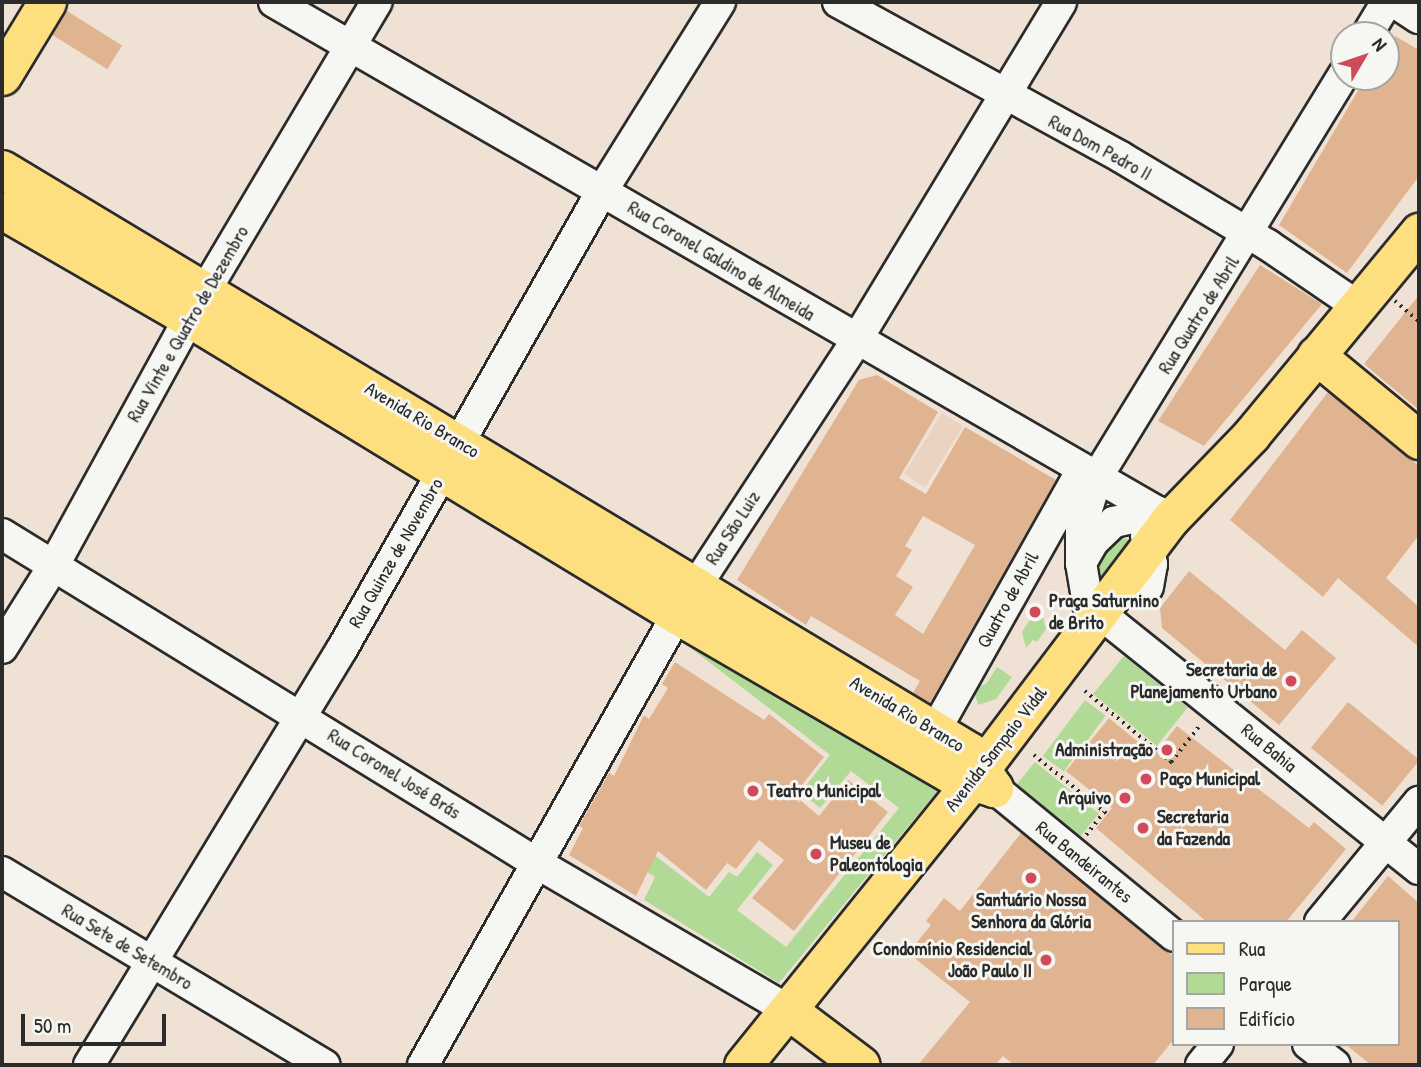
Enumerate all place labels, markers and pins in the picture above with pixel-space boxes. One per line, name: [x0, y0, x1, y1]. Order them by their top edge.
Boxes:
place label: Praça Saturnino de Brito: [1049, 590, 1159, 634]
marker: Praça Saturnino de Brito: [1027, 604, 1043, 620]
place label: Secretaria de Planejamento Urbano: [1130, 659, 1277, 703]
marker: Secretaria de Planejamento Urbano: [1283, 673, 1299, 689]
place label: Administração: [1055, 739, 1153, 761]
marker: Administração: [1159, 742, 1175, 758]
place label: Paço Municipal: [1160, 768, 1260, 790]
marker: Paço Municipal: [1138, 771, 1154, 787]
place label: Teatro Municipal: [767, 780, 881, 802]
marker: Teatro Municipal: [745, 783, 761, 799]
place label: Arquivo: [1059, 787, 1111, 809]
marker: Arquivo: [1117, 790, 1133, 806]
place label: Secretaria da Fazenda: [1157, 806, 1230, 850]
marker: Secretaria da Fazenda: [1135, 820, 1151, 836]
place label: Museu de Paleontologia: [830, 832, 923, 876]
marker: Museu de Paleontologia: [808, 846, 824, 862]
marker: Santuário Nossa Senhora da Glória: [1023, 870, 1039, 886]
place label: Santuário Nossa Senhora da Glória: [971, 889, 1091, 933]
place label: Condomínio Residencial João Paulo II: [873, 938, 1032, 982]
marker: Condomínio Residencial João Paulo II: [1038, 952, 1054, 968]

